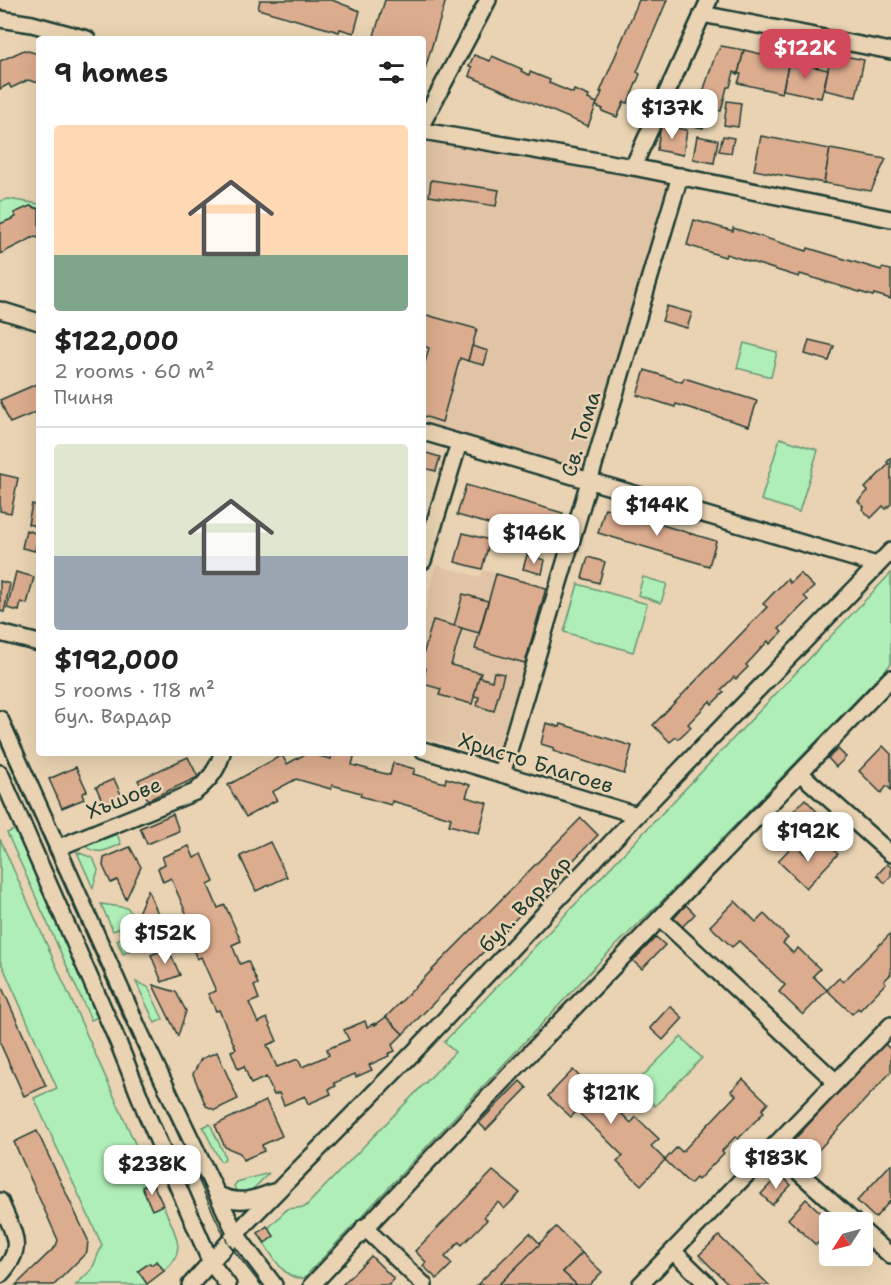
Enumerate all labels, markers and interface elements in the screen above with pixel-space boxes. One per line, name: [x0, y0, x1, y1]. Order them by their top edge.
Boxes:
pin: $122K: [763, 29, 847, 80]
text: $122K: [774, 35, 836, 61]
text: 9 homes: [54, 55, 168, 90]
icon: filters: [375, 56, 408, 89]
pin: $137K: [630, 89, 714, 140]
text: $137K: [641, 95, 703, 121]
icon: home: [177, 164, 285, 272]
text: $122,000: [54, 323, 179, 358]
text: 2 rooms · 60 m²: [54, 358, 214, 384]
text: Пчиня: [54, 384, 114, 410]
street label: Св. Тома: [555, 388, 607, 480]
icon: home: [177, 483, 285, 591]
pin: $144K: [615, 486, 699, 537]
text: $144K: [625, 492, 689, 518]
pin: $146K: [492, 514, 576, 565]
text: $146K: [502, 520, 566, 546]
text: $192,000: [54, 642, 179, 677]
text: 5 rooms · 118 m²: [54, 677, 215, 703]
text: бул. Вардар: [54, 703, 172, 729]
street label: Христо Благоев: [455, 726, 617, 800]
street label: Хъшове: [82, 770, 166, 826]
pin: $192K: [766, 812, 850, 863]
text: $192K: [776, 818, 840, 844]
street label: бул. Вардар: [473, 849, 577, 959]
pin: $152K: [123, 914, 207, 965]
text: $152K: [134, 920, 196, 946]
pin: $121K: [569, 1074, 653, 1125]
text: $121K: [582, 1080, 640, 1106]
pin: $183K: [734, 1139, 818, 1190]
pin: $238K: [110, 1145, 194, 1196]
text: $183K: [744, 1145, 808, 1171]
text: $238K: [118, 1151, 186, 1177]
north arrow: [819, 1212, 873, 1266]
map controls: [819, 1212, 873, 1266]

